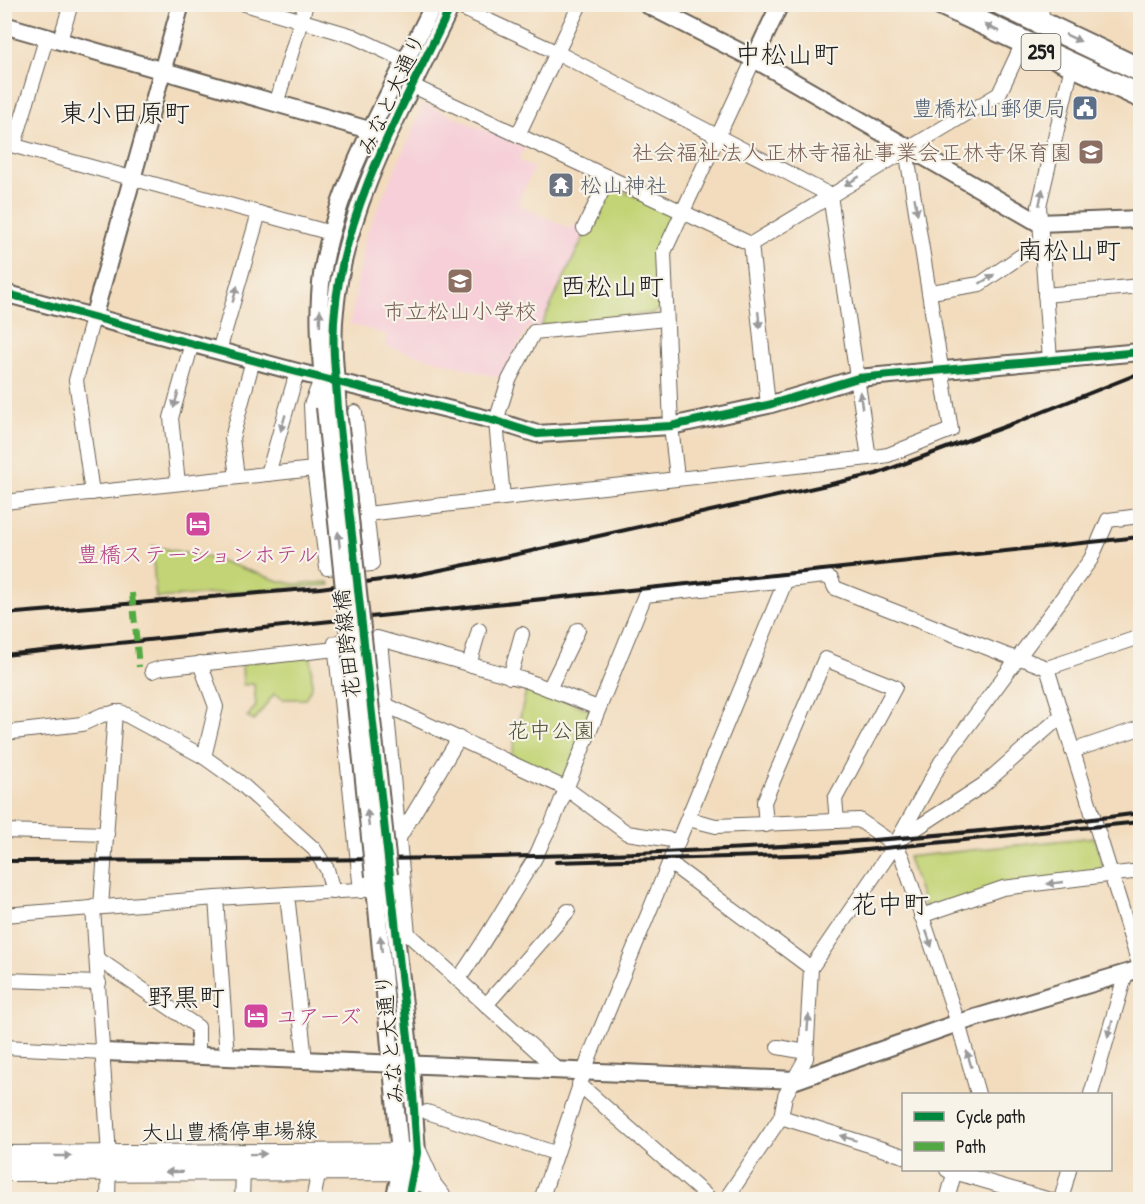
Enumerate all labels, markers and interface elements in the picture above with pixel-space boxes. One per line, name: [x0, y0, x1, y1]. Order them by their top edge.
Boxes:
one-way arrow: [983, 24, 1000, 33]
street label: みなと大通り: [350, 28, 432, 160]
road number: 259: [1022, 34, 1060, 70]
one-way arrow: [1064, 34, 1081, 43]
district label: 中松山町: [735, 36, 839, 71]
place label: 豊橋松山郵便局: [912, 93, 1066, 123]
public building icon: 豊橋松山郵便局: [1070, 93, 1100, 123]
district label: 東小田原町: [60, 95, 190, 130]
place label: 社会福祉法人正林寺福祉事業会正林寺保育園: [632, 137, 1072, 167]
school or university icon: 社会福祉法人正林寺福祉事業会正林寺保育園: [1076, 137, 1106, 167]
temple icon: 松山神社: [546, 170, 576, 200]
place label: 松山神社: [580, 170, 668, 200]
one-way arrow: [844, 176, 860, 187]
one-way arrow: [1037, 188, 1047, 206]
one-way arrow: [912, 197, 921, 216]
district label: 南松山町: [1017, 232, 1121, 267]
school or university icon: 市立松山小学校: [445, 266, 475, 296]
district label: 西松山町: [560, 268, 664, 303]
one-way arrow: [979, 274, 995, 285]
one-way arrow: [231, 285, 240, 303]
place label: 市立松山小学校: [383, 296, 537, 326]
one-way arrow: [315, 309, 325, 328]
one-way arrow: [754, 311, 764, 330]
one-way arrow: [857, 390, 866, 409]
one-way arrow: [171, 391, 180, 409]
one-way arrow: [277, 414, 287, 432]
hotel icon: 豊橋ステーションホテル: [183, 509, 213, 539]
one-way arrow: [334, 530, 344, 549]
place label: 豊橋ステーションホテル: [77, 539, 319, 569]
street label: 花田跨線橋: [325, 588, 367, 700]
park label: 花中公園: [507, 715, 595, 745]
one-way arrow: [363, 808, 373, 827]
one-way arrow: [1046, 878, 1065, 887]
district label: 花中町: [851, 886, 929, 921]
one-way arrow: [925, 930, 935, 948]
one-way arrow: [376, 934, 386, 953]
street label: みなと大通り: [367, 972, 411, 1106]
district label: 野黒町: [147, 979, 225, 1014]
hotel icon: ユアーズ: [241, 1001, 271, 1031]
place label: ユアーズ: [276, 1001, 361, 1031]
one-way arrow: [803, 1014, 813, 1033]
one-way arrow: [1105, 1020, 1114, 1038]
one-way arrow: [964, 1050, 973, 1068]
legend: [902, 1093, 1112, 1171]
text: Cycle path: [956, 1104, 1026, 1129]
street label: 大山豊橋停車場線: [141, 1114, 317, 1148]
one-way arrow: [839, 1133, 857, 1142]
text: Path: [956, 1134, 986, 1159]
one-way arrow: [248, 1150, 267, 1159]
one-way arrow: [53, 1151, 72, 1161]
one-way arrow: [165, 1167, 184, 1176]

